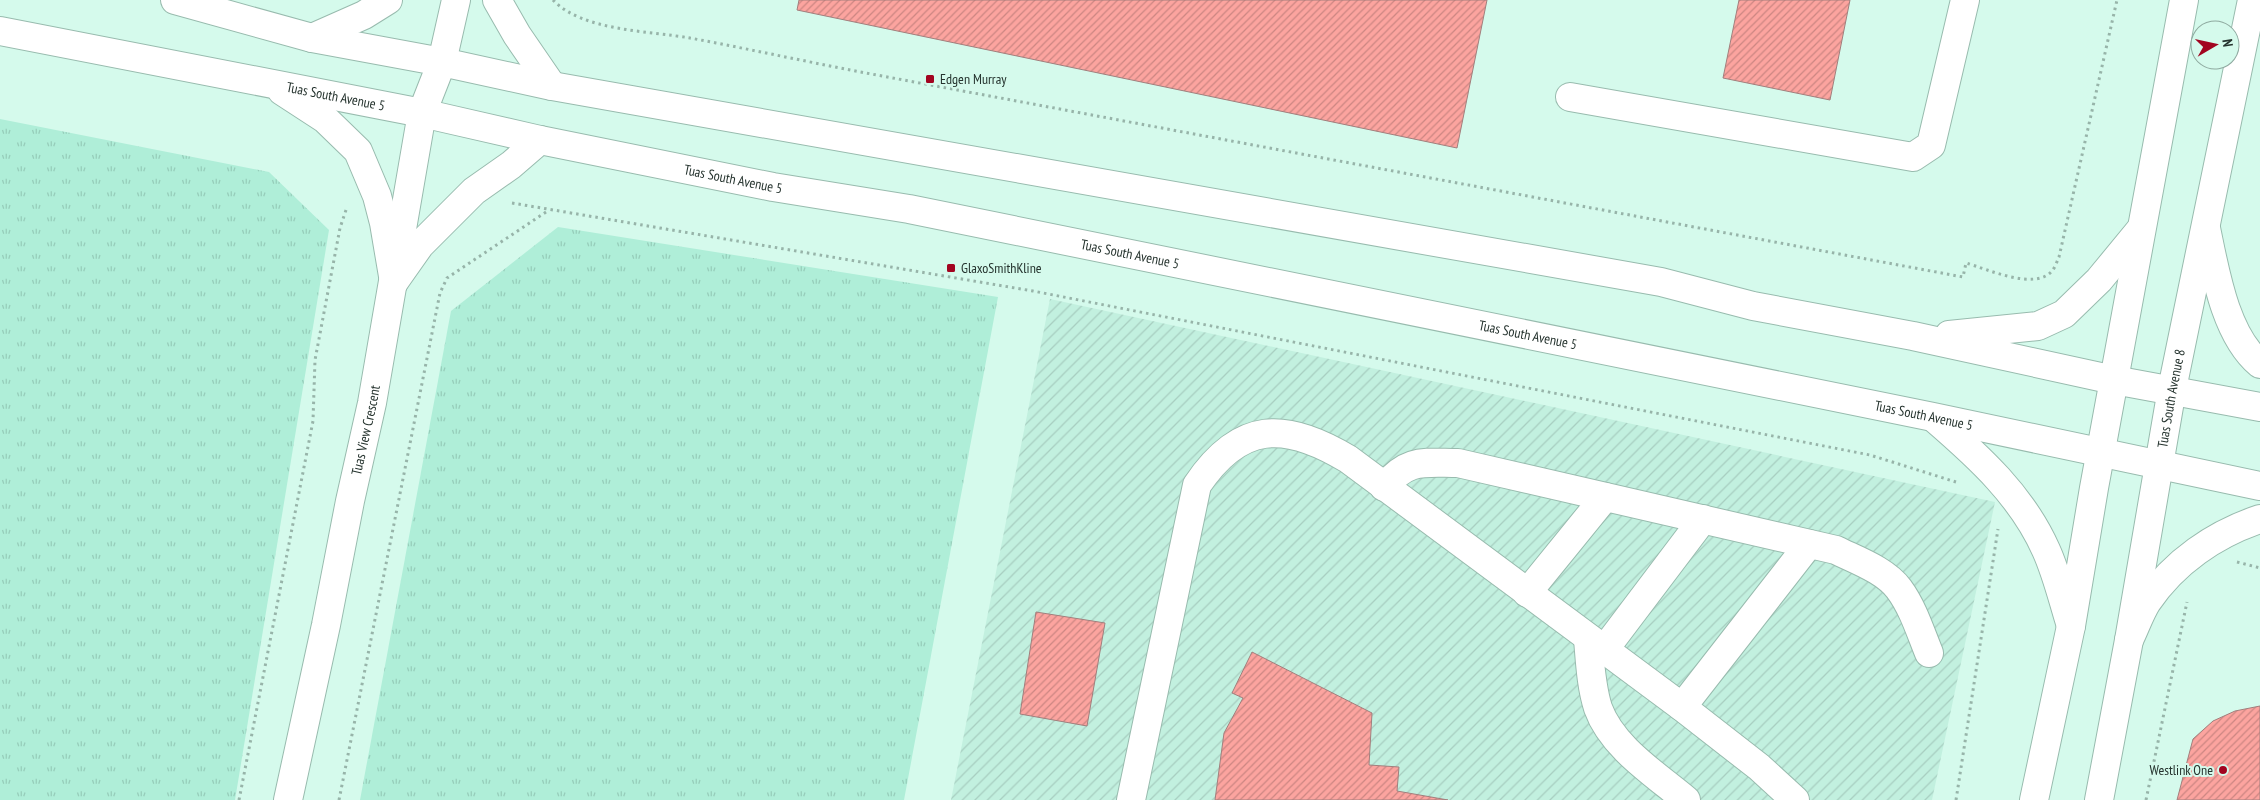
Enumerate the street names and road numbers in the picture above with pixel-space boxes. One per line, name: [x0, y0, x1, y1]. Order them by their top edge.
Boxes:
street label: Tuas South Avenue 5: [285, 78, 387, 115]
street label: Tuas South Avenue 5: [682, 160, 784, 197]
street label: Tuas South Avenue 5: [1079, 235, 1181, 273]
street label: Tuas South Avenue 5: [1477, 316, 1579, 353]
street label: Tuas South Avenue 8: [2153, 347, 2189, 449]
street label: Tuas View Crescent: [347, 384, 384, 477]
street label: Tuas South Avenue 5: [1873, 396, 1975, 434]

